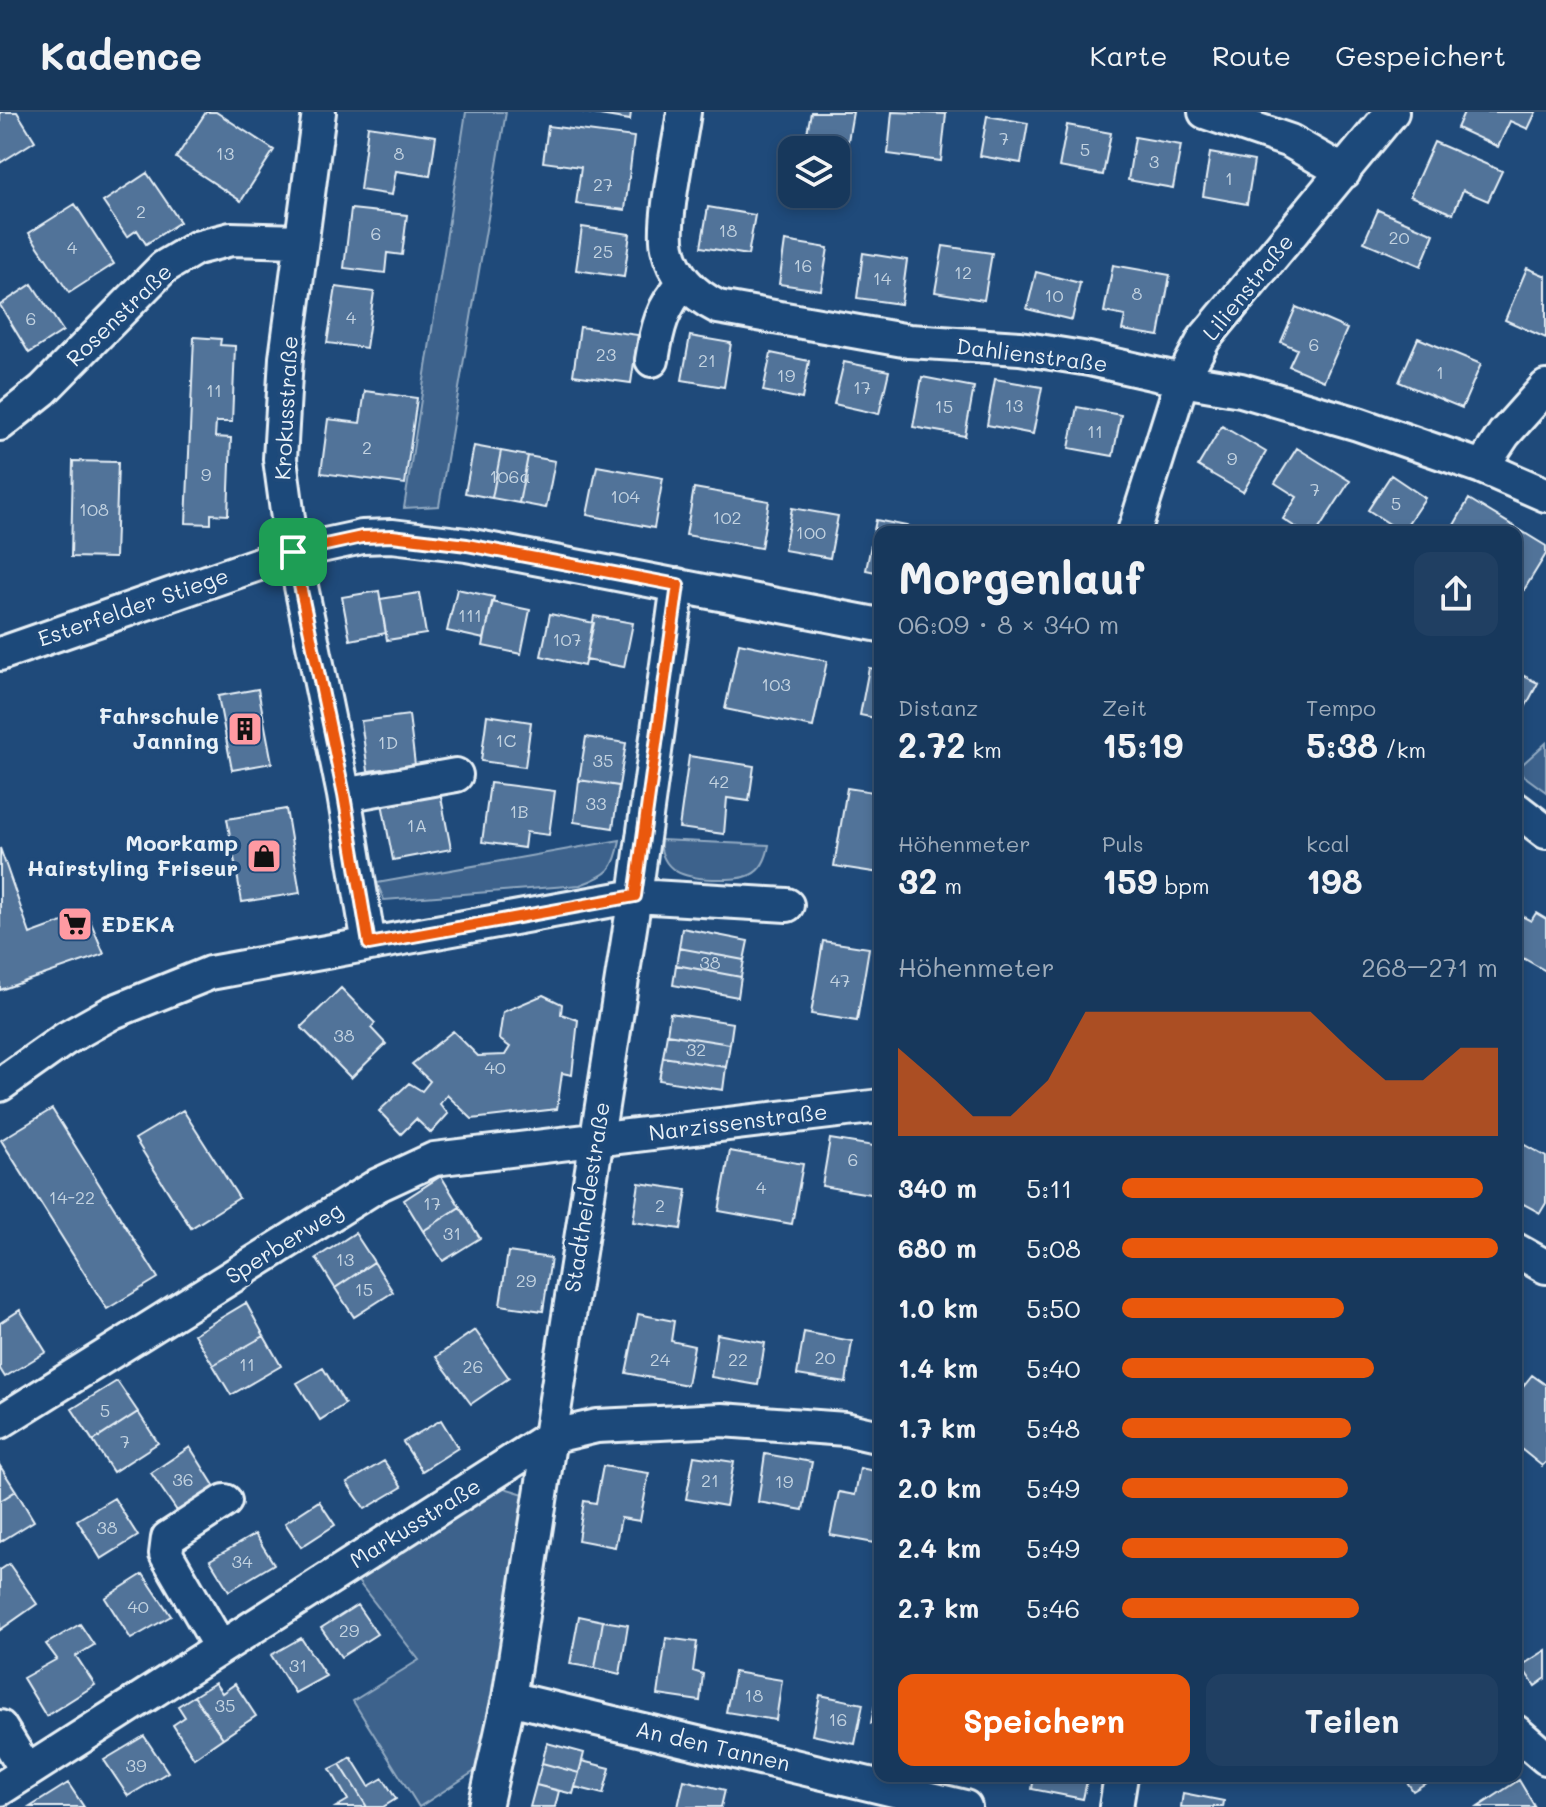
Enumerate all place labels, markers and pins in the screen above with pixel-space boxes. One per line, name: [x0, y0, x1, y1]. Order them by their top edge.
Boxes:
pin: [259, 518, 327, 586]
place label: Fahrschule Janning: [98, 701, 219, 755]
building icon: Fahrschule Janning: [226, 710, 264, 748]
place label: Moorkamp Hairstyling Friseur: [27, 828, 238, 882]
shop icon: Moorkamp Hairstyling Friseur: [245, 837, 283, 875]
supermarket icon: EDEKA: [56, 905, 94, 943]
place label: EDEKA: [101, 909, 175, 938]

